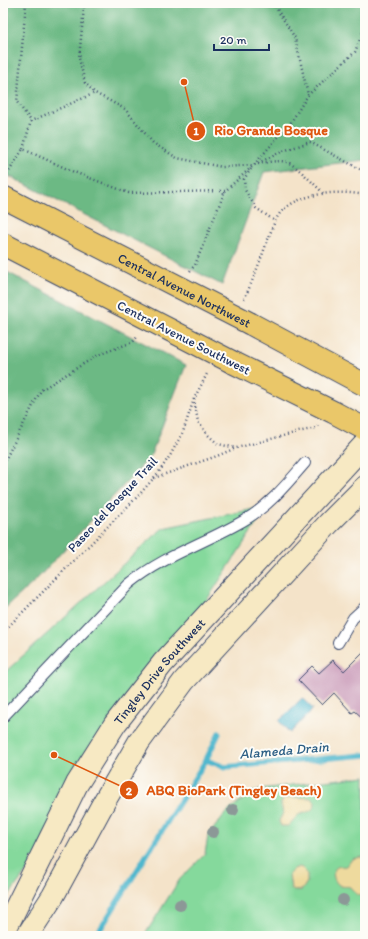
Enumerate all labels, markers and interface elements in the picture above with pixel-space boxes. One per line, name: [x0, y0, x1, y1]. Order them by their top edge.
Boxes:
scale bar: [214, 26, 269, 52]
text: 20 m: [220, 33, 247, 47]
callout: Rio Grande Bosque: [186, 118, 336, 144]
text: Rio Grande Bosque: [214, 122, 328, 139]
text: 1: [193, 124, 199, 138]
street label: Central Avenue Northwest: [115, 250, 253, 331]
street label: Central Avenue Southwest: [115, 297, 253, 378]
street label: Paseo del Bosque Trail: [64, 453, 161, 555]
street label: Tingley Drive Southwest: [111, 615, 208, 728]
water label: Alameda Drain: [239, 738, 330, 763]
callout: ABQ BioPark (Tingley Beach): [119, 777, 330, 803]
text: ABQ BioPark (Tingley Beach): [145, 782, 322, 799]
text: 2: [126, 784, 133, 798]

